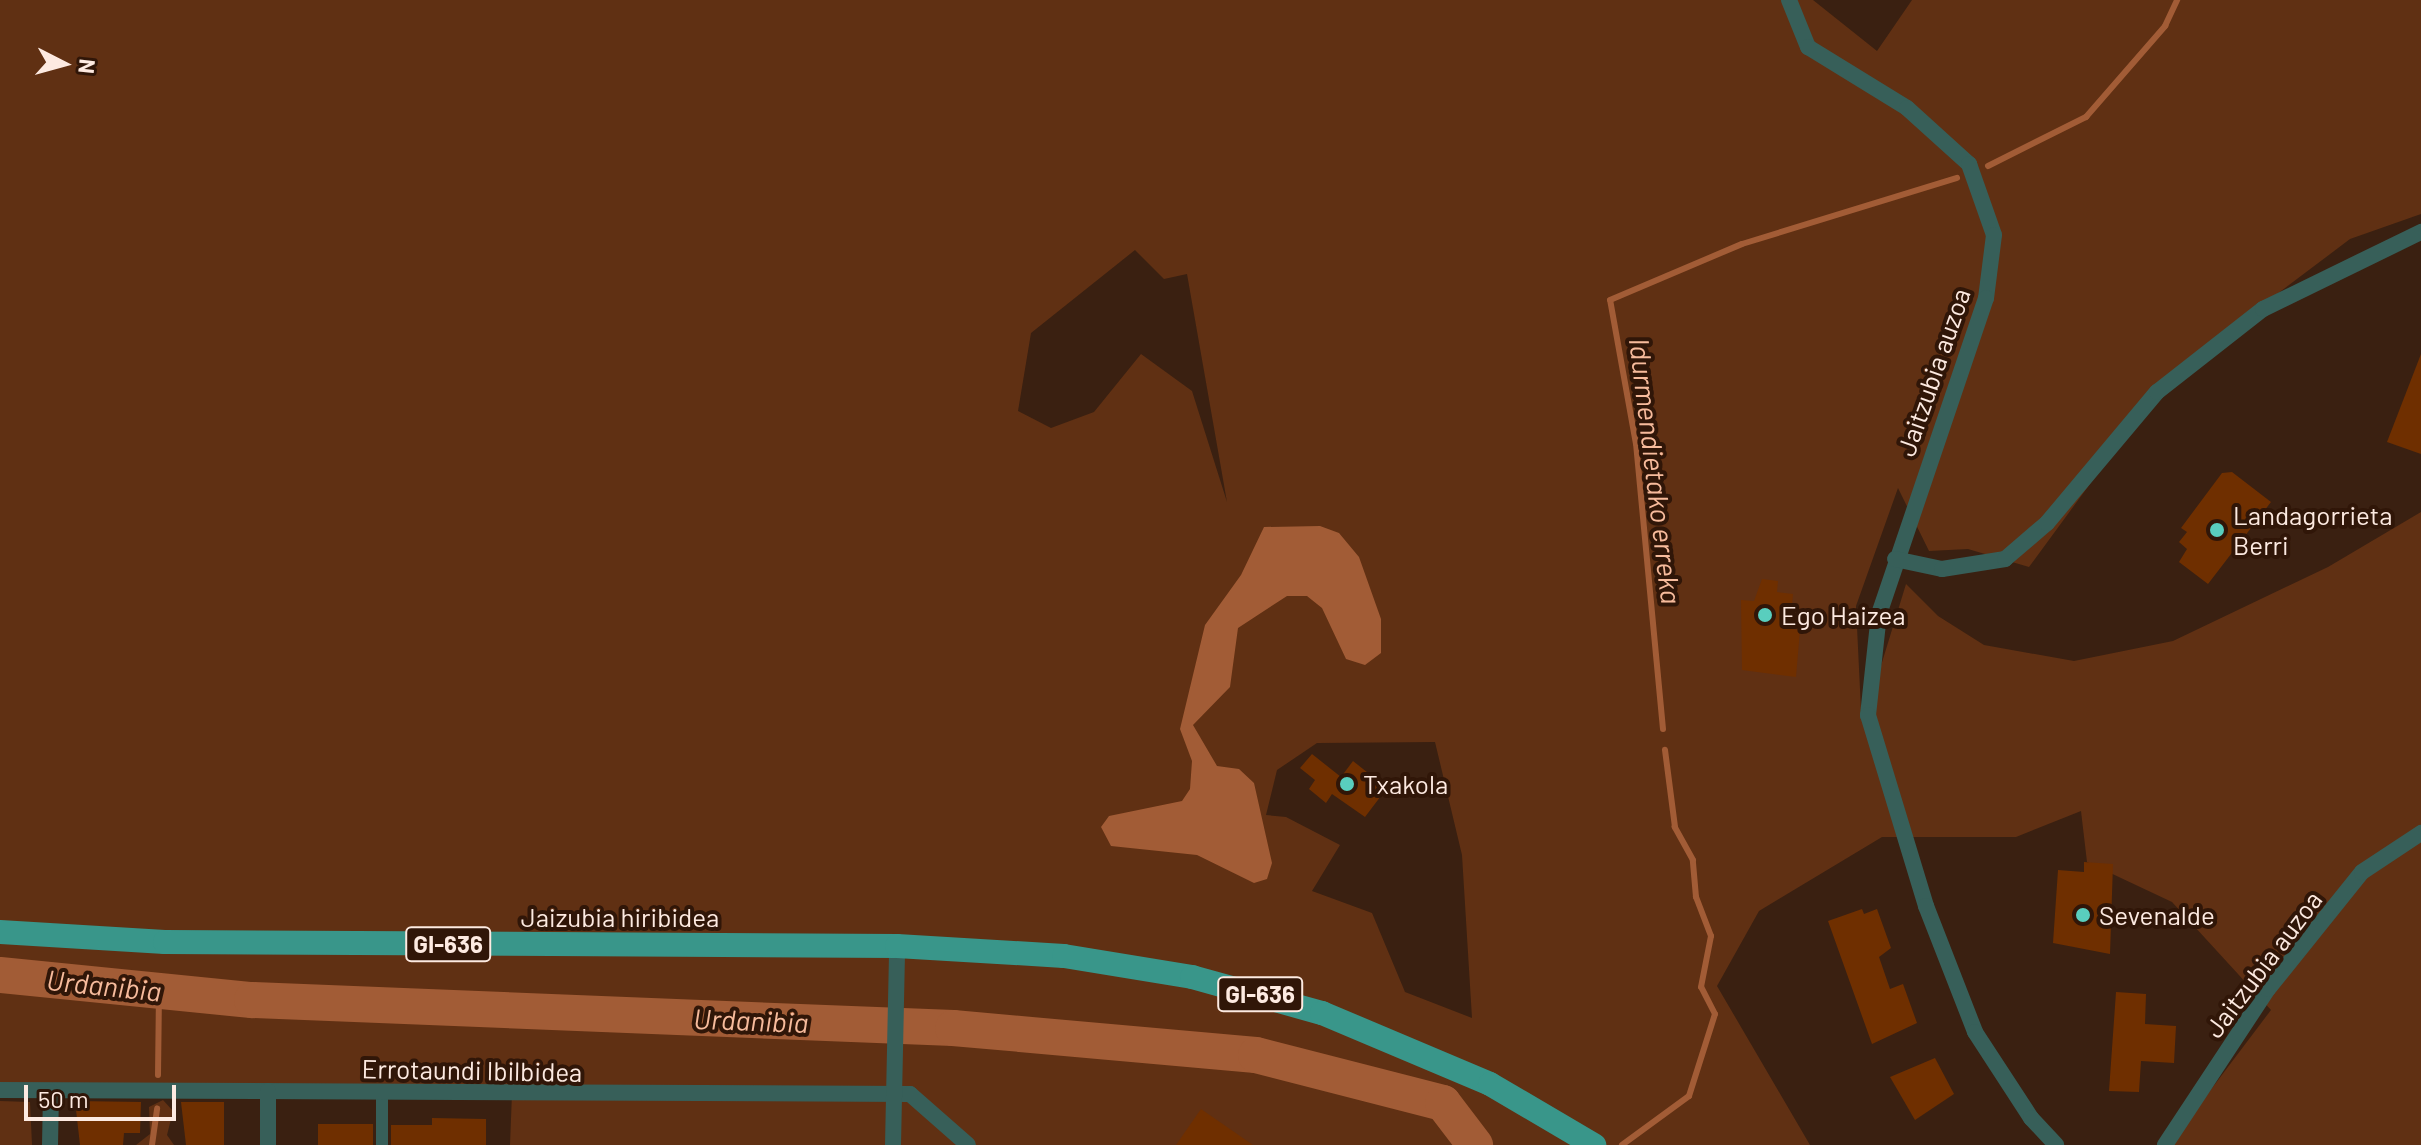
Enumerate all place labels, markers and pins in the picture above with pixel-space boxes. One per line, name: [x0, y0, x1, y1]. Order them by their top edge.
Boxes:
place label: Landagorrieta Berri: [2233, 499, 2392, 560]
marker: Landagorrieta Berri: [2208, 521, 2226, 539]
place label: Ego Haizea: [1781, 599, 1906, 631]
marker: Ego Haizea: [1756, 606, 1774, 624]
place label: Txakola: [1363, 768, 1448, 800]
marker: Txakola: [1338, 775, 1356, 793]
place label: Sevenalde: [2099, 899, 2215, 931]
marker: Sevenalde: [2074, 906, 2092, 924]

